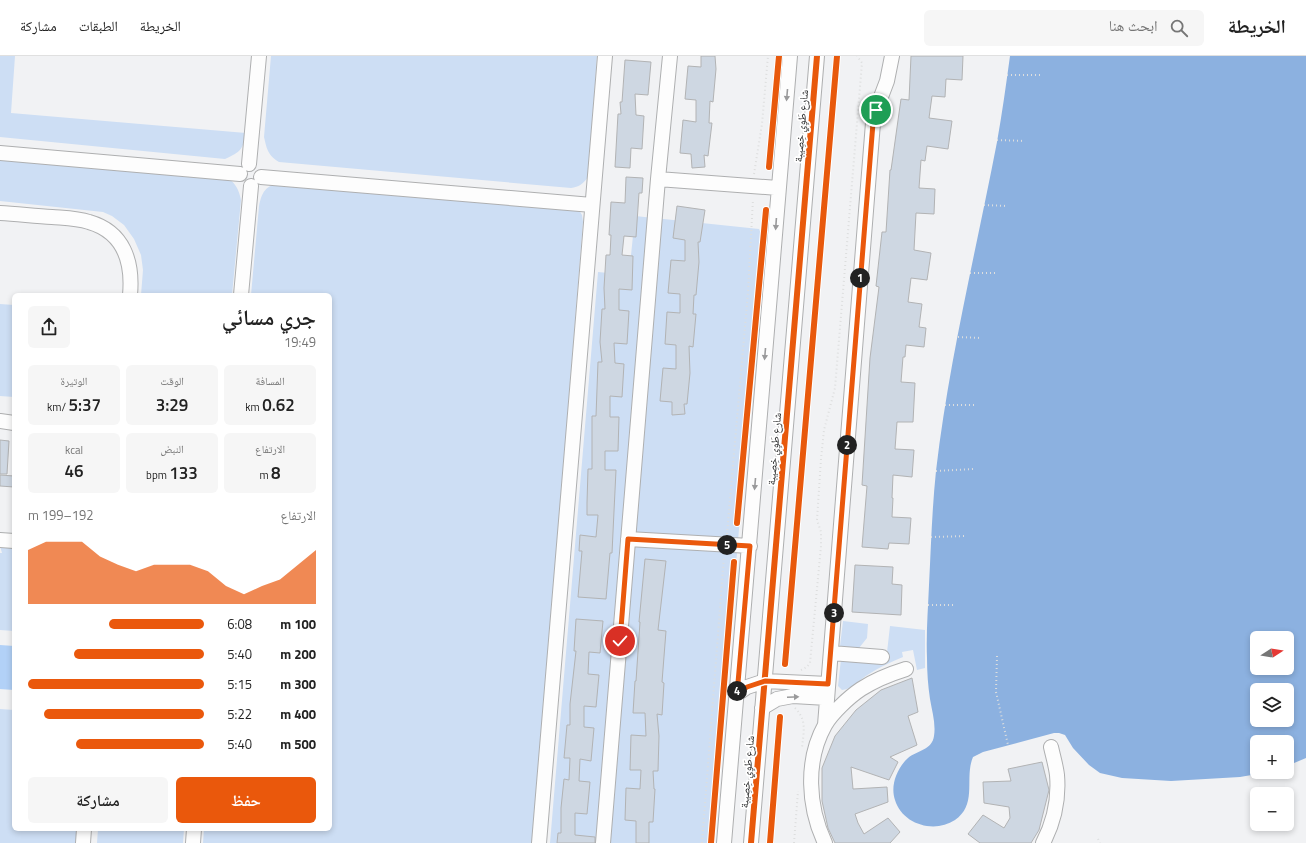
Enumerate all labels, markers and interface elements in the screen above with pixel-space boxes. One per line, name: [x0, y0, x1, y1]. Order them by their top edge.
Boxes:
search box: [924, 10, 1204, 46]
text: الخريطة: [1228, 11, 1286, 40]
text: ابحث هنا: [1109, 14, 1158, 37]
text: مشاركة: [20, 15, 57, 36]
text: الطبقات: [79, 15, 118, 36]
text: الخريطة: [140, 15, 181, 36]
icon: search: [1168, 17, 1190, 39]
one-way arrow: [783, 89, 790, 101]
street label: شارع طَوِي خِصِيبة: [790, 89, 813, 163]
pin: [859, 93, 893, 127]
icon: arrive: [865, 99, 887, 121]
one-way arrow: [773, 218, 780, 230]
pin: 1: [850, 268, 870, 288]
text: 1: [857, 270, 863, 286]
text: جري مسائي: [222, 300, 316, 334]
button: share: [28, 306, 70, 348]
text: 19:49: [284, 332, 316, 352]
one-way arrow: [762, 348, 769, 360]
text: الوتيرة: [61, 373, 87, 389]
text: الوقت: [160, 373, 184, 389]
text: المسافة: [255, 373, 285, 389]
text: 5:37: [68, 392, 101, 418]
text: 3:29: [156, 392, 188, 418]
text: 0.62: [262, 392, 295, 418]
text: /km: [47, 399, 68, 415]
text: km: [245, 399, 262, 415]
street label: شارع طَوِي خِصِيبة: [763, 412, 786, 486]
pin: 2: [837, 435, 857, 455]
text: 2: [844, 437, 850, 453]
text: النبض: [160, 441, 184, 457]
text: الارتفاع: [255, 441, 285, 457]
text: kcal: [65, 442, 83, 458]
text: 46: [64, 458, 84, 484]
text: 133: [169, 460, 198, 486]
text: 8: [271, 460, 281, 486]
text: bpm: [146, 467, 169, 483]
text: m: [259, 467, 271, 483]
one-way arrow: [751, 478, 758, 490]
text: 192–199 m: [28, 505, 94, 525]
text: الارتفاع: [281, 505, 316, 525]
pin: 5: [717, 535, 737, 555]
text: 5: [724, 537, 730, 553]
pin: 3: [824, 603, 844, 623]
text: 3: [831, 605, 837, 621]
text: 6:08: [227, 614, 252, 634]
text: 100 m: [280, 614, 316, 634]
pin: [603, 624, 637, 658]
icon: check: [609, 630, 631, 652]
north arrow: [1250, 631, 1294, 675]
map controls: [1250, 631, 1294, 831]
text: 5:40: [227, 644, 252, 664]
text: 200 m: [280, 644, 316, 664]
text: 5:15: [227, 674, 252, 694]
text: 300 m: [280, 674, 316, 694]
pin: 4: [727, 681, 747, 701]
text: 4: [734, 683, 740, 699]
button: layers: [1250, 683, 1294, 727]
one-way arrow: [787, 694, 800, 700]
text: 5:22: [227, 704, 252, 724]
text: 400 m: [280, 704, 316, 724]
text: 5:40: [227, 734, 252, 754]
text: 500 m: [280, 734, 316, 754]
street label: شارع طَوِي خِصِيبة: [736, 735, 759, 809]
button: +: [1250, 735, 1294, 779]
button: مشاركة: [28, 777, 168, 823]
button: حفظ: [176, 777, 316, 823]
button: −: [1250, 787, 1294, 831]

